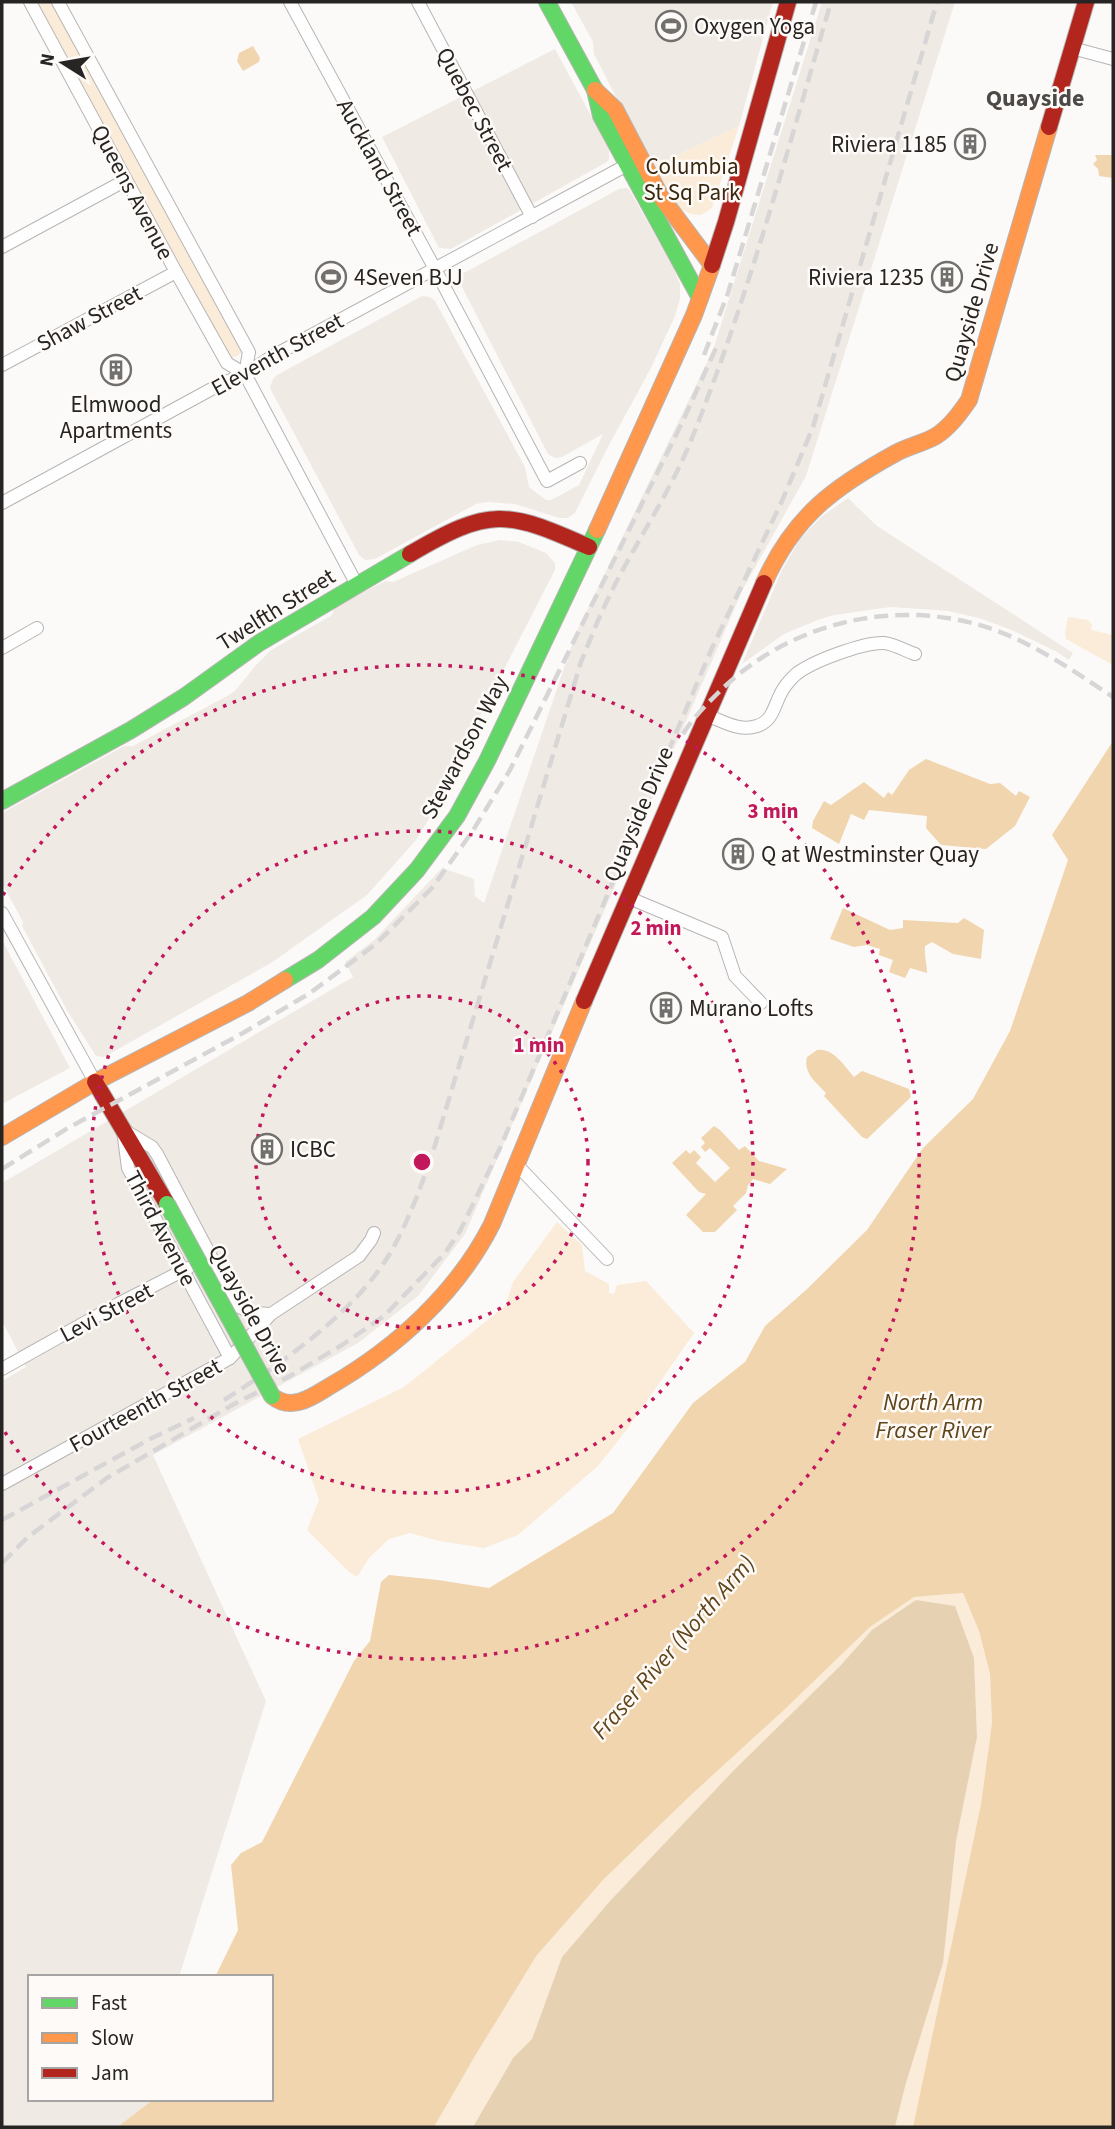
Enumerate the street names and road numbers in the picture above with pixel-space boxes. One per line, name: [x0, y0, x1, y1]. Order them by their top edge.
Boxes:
street label: Quebec Street: [428, 41, 521, 177]
street label: Auckland Street: [328, 93, 431, 242]
street label: Queens Avenue: [83, 119, 182, 265]
street label: Quayside Drive: [936, 238, 1007, 386]
street label: Shaw Street: [31, 277, 148, 360]
street label: Eleventh Street: [205, 304, 350, 404]
street label: Twelfth Street: [211, 560, 342, 659]
street label: Stewardson Way: [413, 669, 516, 825]
street label: Quayside Drive: [595, 741, 682, 887]
street label: Third Avenue: [116, 1165, 205, 1292]
street label: Quayside Drive: [200, 1238, 299, 1380]
street label: Levi Street: [54, 1274, 159, 1351]
street label: Fourteenth Street: [63, 1350, 228, 1461]

